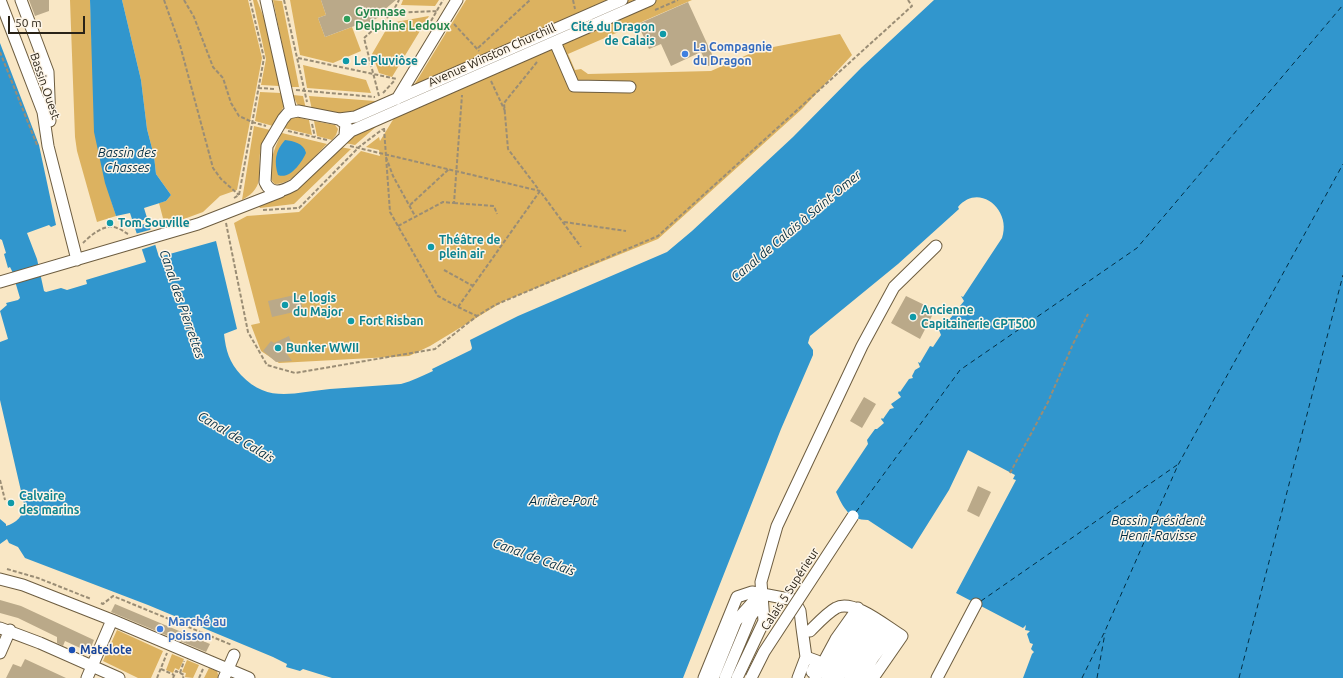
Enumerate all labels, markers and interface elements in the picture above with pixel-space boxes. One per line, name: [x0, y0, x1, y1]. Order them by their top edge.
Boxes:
place label: Gymnase Delphine Ledoux: [355, 5, 450, 33]
scale bar: [10, 8, 87, 34]
marker: Gymnase Delphine Ledoux: [342, 14, 352, 24]
text: 50 m: [15, 16, 42, 29]
street label: Avenue Winston Churchill: [426, 20, 558, 90]
place label: Cité du Dragon de Calais: [571, 20, 655, 48]
marker: Cité du Dragon de Calais: [658, 29, 668, 39]
place label: La Compagnie du Dragon: [693, 40, 772, 68]
marker: La Compagnie du Dragon: [680, 49, 690, 59]
street label: Bassin Ouest: [27, 51, 63, 121]
place label: Le Pluviôse: [354, 54, 418, 68]
marker: Le Pluviôse: [341, 56, 351, 66]
water label: Bassin des Chasses: [98, 145, 156, 176]
water label: Canal de Calais à Saint-Omer: [728, 167, 864, 285]
place label: Tom Souville: [118, 216, 190, 230]
marker: Tom Souville: [105, 218, 115, 228]
place label: Théâtre de plein air: [439, 233, 501, 261]
marker: Théâtre de plein air: [426, 242, 436, 252]
water label: Canal des Pierrettes: [156, 248, 208, 360]
place label: Le logis du Major: [293, 291, 343, 319]
marker: Le logis du Major: [280, 300, 290, 310]
place label: Ancienne Capitainerie CPT500: [921, 303, 1035, 331]
marker: Ancienne Capitainerie CPT500: [908, 312, 918, 322]
place label: Fort Risban: [359, 314, 423, 328]
marker: Fort Risban: [346, 316, 356, 326]
place label: Bunker WWII: [286, 341, 359, 355]
marker: Bunker WWII: [273, 343, 283, 353]
water label: Canal de Calais: [195, 408, 277, 466]
place label: Calvaire des marins: [19, 489, 79, 517]
water label: Arrière-Port: [529, 493, 597, 509]
marker: Calvaire des marins: [6, 498, 16, 508]
water label: Bassin Président Henri-Ravisse: [1111, 513, 1205, 544]
water label: Canal de Calais: [491, 535, 577, 579]
street label: Calais 5 Supérieur: [758, 545, 822, 633]
place label: Marché au poisson: [168, 615, 226, 643]
marker: Marché au poisson: [155, 624, 165, 634]
place label: Matelote: [80, 643, 132, 657]
marker: Matelote: [67, 645, 77, 655]

